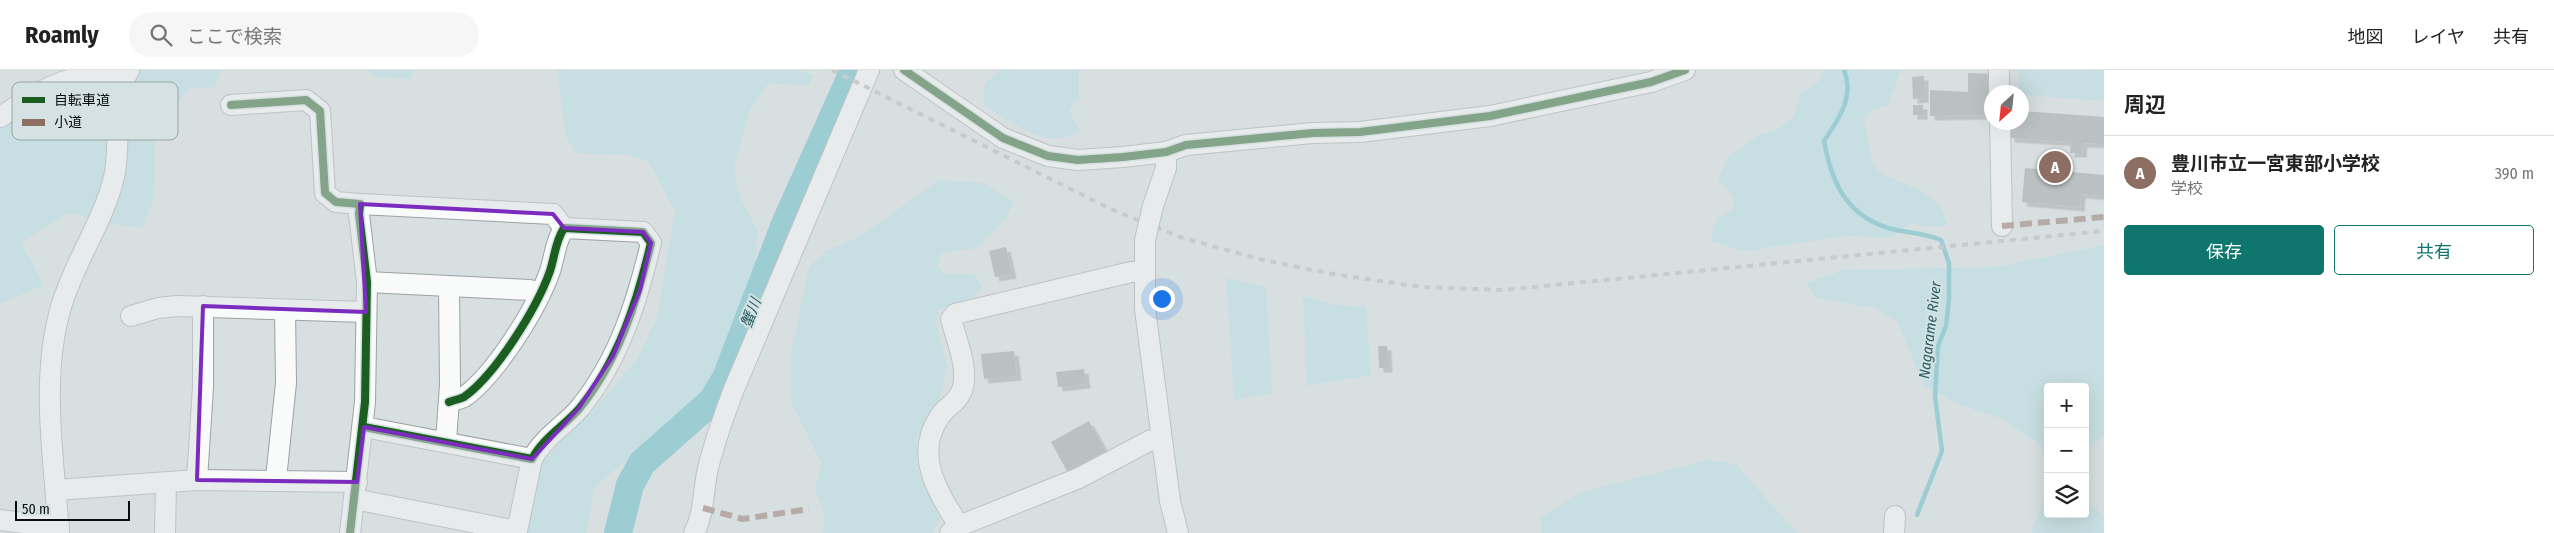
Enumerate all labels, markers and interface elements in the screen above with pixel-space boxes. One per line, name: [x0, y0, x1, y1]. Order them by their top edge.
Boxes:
search box: [129, 12, 479, 57]
text: Roamly: [25, 21, 99, 49]
icon: search: [147, 21, 175, 49]
text: ここで検索: [187, 25, 282, 48]
text: 地図: [2348, 26, 2384, 48]
text: レイヤ: [2412, 26, 2465, 48]
text: 共有: [2493, 26, 2529, 48]
legend: [12, 82, 178, 140]
north arrow: [1984, 85, 2029, 130]
text: 自転車道: [54, 92, 110, 109]
text: 周辺: [2124, 92, 2166, 118]
text: 小道: [54, 114, 82, 131]
pin: A: [2039, 148, 2071, 186]
text: 豊川市立一宮東部小学校: [2171, 152, 2380, 175]
text: A: [2136, 164, 2144, 183]
text: 390 m: [2495, 164, 2534, 183]
text: 学校: [2171, 179, 2203, 198]
button: 保存: [2124, 225, 2324, 275]
button: 共有: [2334, 225, 2534, 275]
water label: Nagarame River: [1915, 280, 1945, 380]
your location: [1149, 286, 1175, 312]
water label: 蟹川: [737, 294, 765, 330]
map controls: [2044, 383, 2089, 518]
button: +: [2044, 383, 2089, 428]
button: −: [2044, 428, 2089, 473]
button: layers: [2044, 473, 2089, 518]
scale bar: [15, 498, 130, 521]
text: 50 m: [22, 501, 50, 518]

